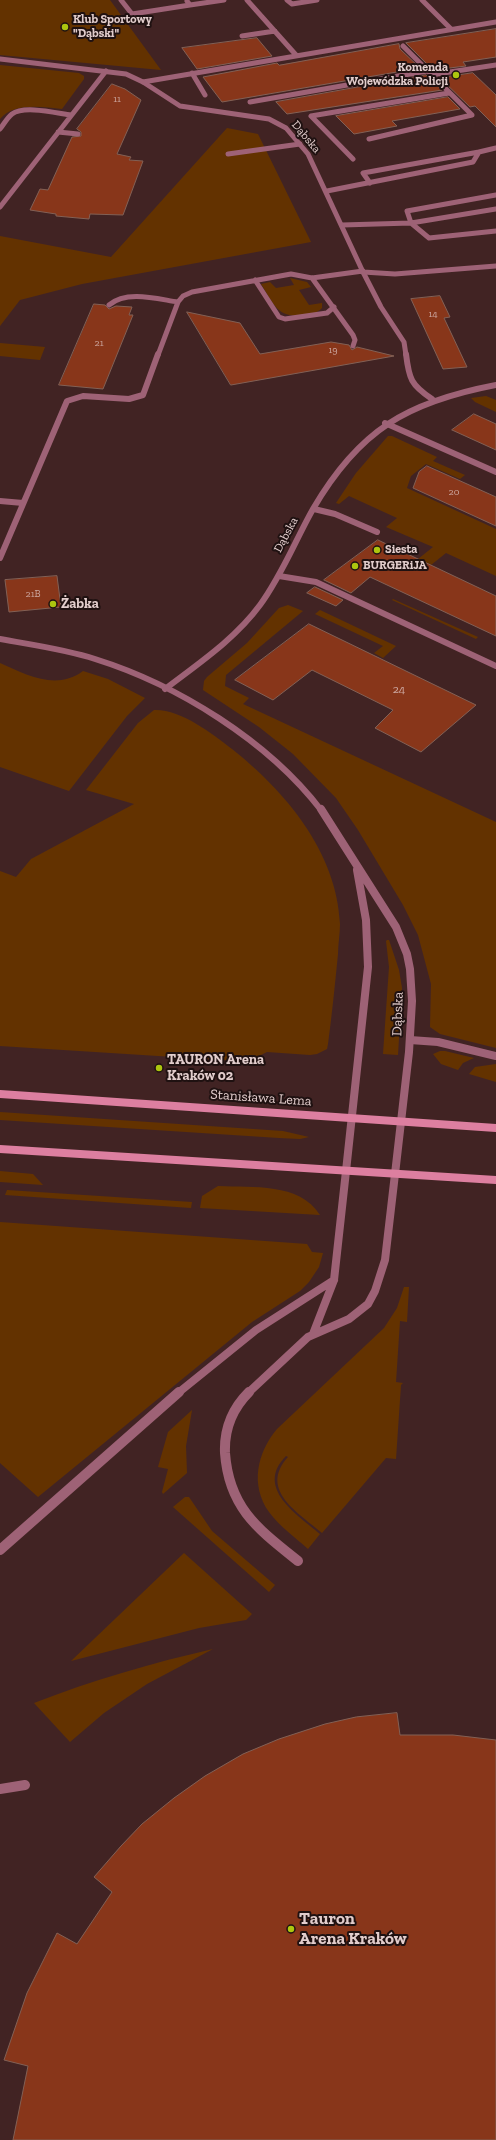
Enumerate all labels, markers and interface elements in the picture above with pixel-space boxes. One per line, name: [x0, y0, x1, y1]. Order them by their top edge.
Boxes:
place label: Klub Sportowy "Dąbski": [73, 13, 152, 41]
marker: Klub Sportowy "Dąbski": [60, 22, 70, 32]
place label: Komenda Wojewódzka Policji: [346, 61, 448, 89]
marker: Komenda Wojewódzka Policji: [451, 70, 461, 80]
house number: 11: [113, 93, 121, 105]
street label: Dąbska: [288, 118, 324, 156]
house number: 14: [428, 308, 438, 320]
house number: 21: [95, 337, 103, 349]
house number: 19: [328, 344, 338, 356]
house number: 20: [449, 486, 459, 498]
street label: Dąbska: [271, 515, 301, 555]
place label: Siesta: [385, 543, 417, 557]
marker: Siesta: [372, 545, 382, 555]
place label: BURGERiJA: [363, 559, 427, 573]
marker: BURGERiJA: [350, 561, 360, 571]
house number: 21B: [25, 588, 41, 600]
place label: Żabka: [61, 596, 99, 612]
marker: Żabka: [48, 599, 58, 609]
house number: 24: [393, 683, 405, 697]
street label: Dąbska: [389, 992, 407, 1036]
place label: TAURON Arena Kraków 02: [167, 1052, 264, 1084]
marker: TAURON Arena Kraków 02: [154, 1063, 164, 1073]
street label: Stanisława Lema: [210, 1086, 312, 1110]
place label: Tauron Arena Kraków: [299, 1909, 407, 1949]
marker: Tauron Arena Kraków: [286, 1924, 296, 1934]

